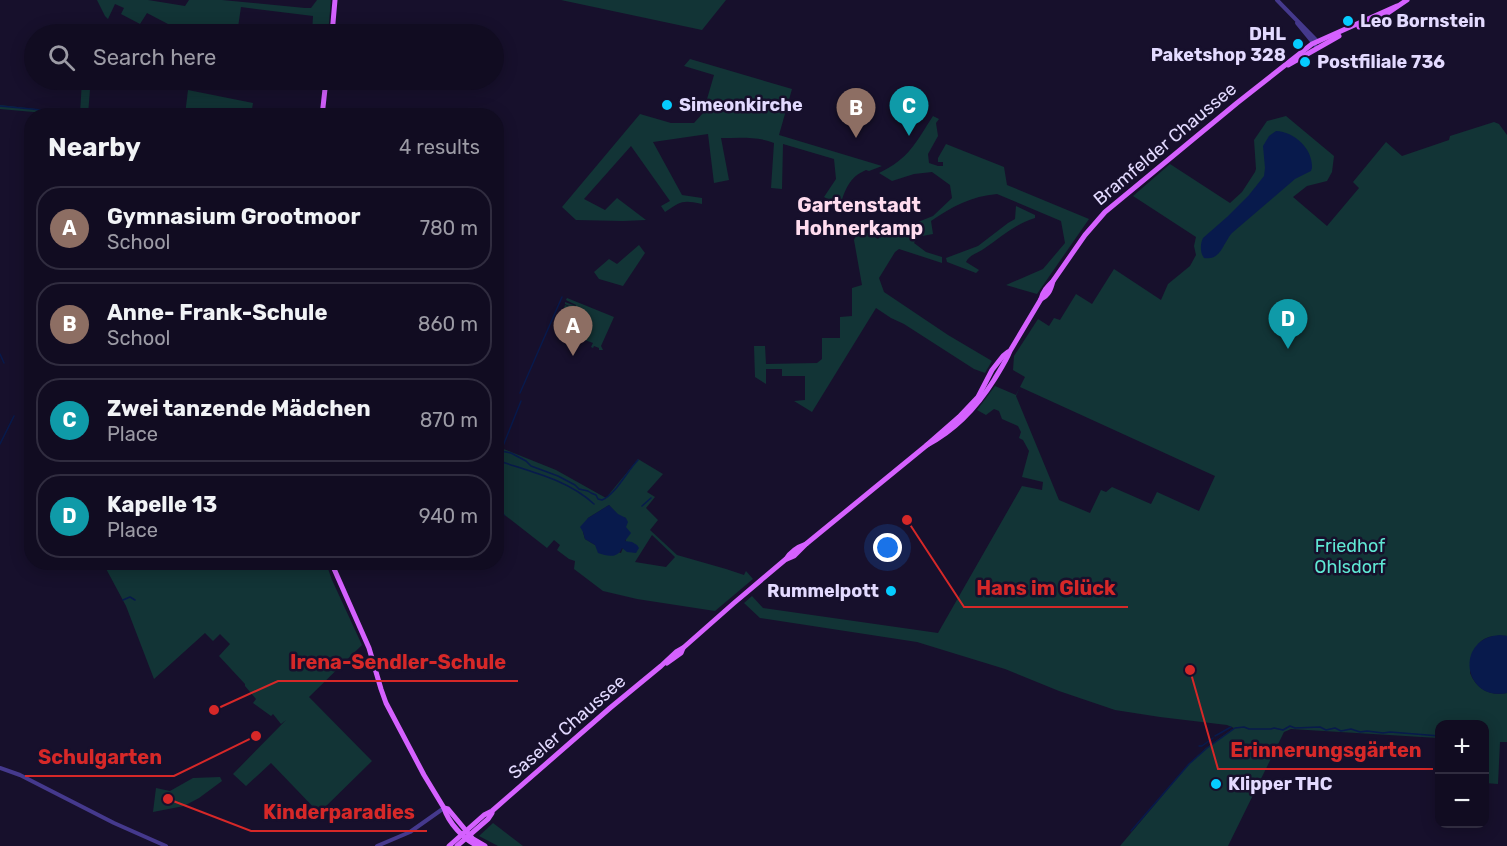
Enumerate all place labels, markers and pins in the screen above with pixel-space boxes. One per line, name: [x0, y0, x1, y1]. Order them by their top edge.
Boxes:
place label: Leo Bornstein: [1360, 10, 1485, 32]
marker: Leo Bornstein: [1341, 14, 1355, 28]
place label: DHL Paketshop 328: [1151, 23, 1286, 66]
marker: DHL Paketshop 328: [1291, 37, 1305, 51]
place label: Postfiliale 736: [1317, 51, 1445, 73]
marker: Postfiliale 736: [1298, 55, 1312, 69]
pin: C: [890, 86, 928, 136]
pin: B: [836, 88, 876, 138]
place label: Simeonkirche: [679, 94, 803, 116]
marker: Simeonkirche: [660, 98, 674, 112]
pin: D: [1268, 300, 1308, 349]
pin: A: [554, 306, 592, 356]
callout: Hans im Glück: [964, 569, 1128, 607]
place label: Rummelpott: [767, 580, 879, 602]
marker: Rummelpott: [884, 584, 898, 598]
callout: Irena-Sendler-Schule: [278, 643, 518, 681]
callout: Erinnerungsgärten: [1218, 731, 1433, 769]
callout: Schulgarten: [25, 738, 174, 776]
place label: Klipper THC: [1228, 773, 1333, 795]
marker: Klipper THC: [1209, 777, 1223, 791]
callout: Kinderparadies: [251, 793, 427, 831]

